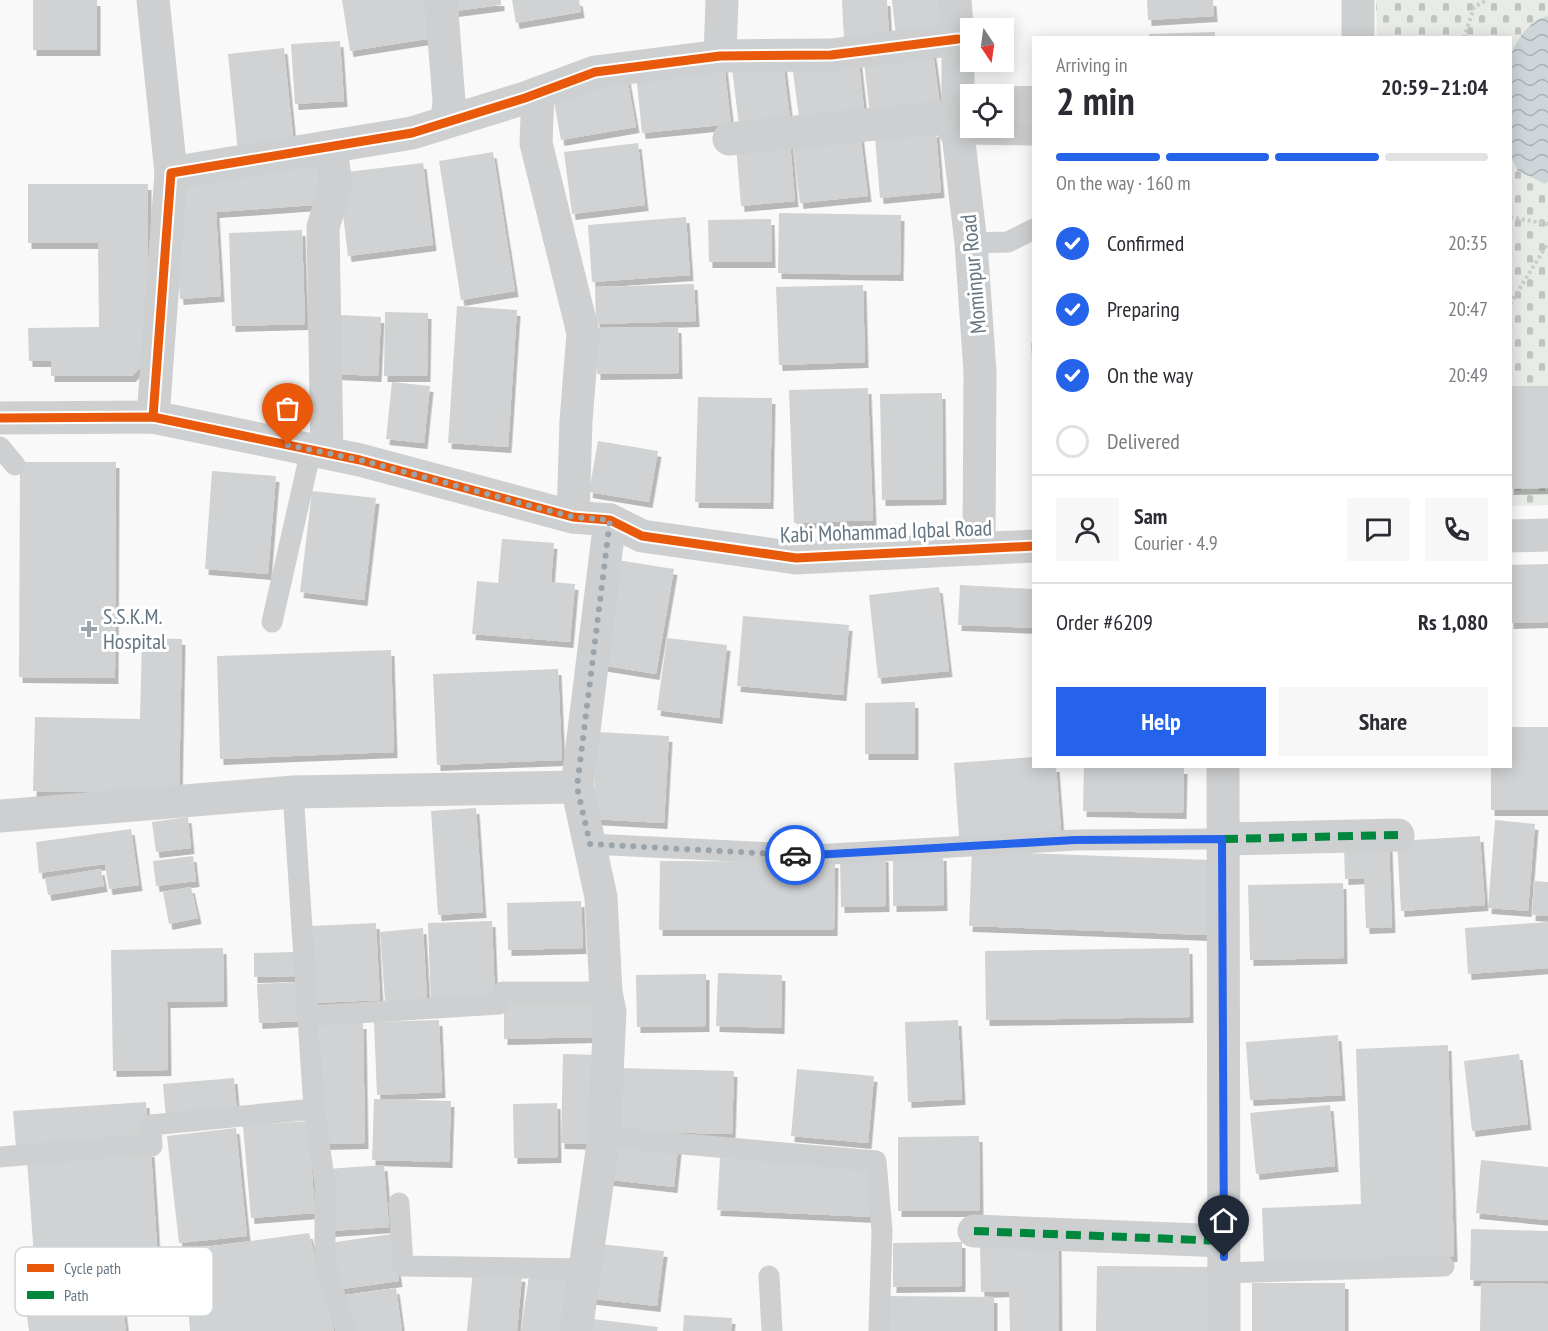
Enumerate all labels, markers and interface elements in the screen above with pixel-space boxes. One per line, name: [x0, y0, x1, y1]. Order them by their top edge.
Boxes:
north arrow: [960, 18, 1014, 72]
map controls: [960, 18, 1014, 138]
text: Arriving in: [1056, 52, 1128, 78]
text: 20:59–21:04: [1381, 73, 1488, 101]
text: 2 min: [1056, 75, 1135, 126]
button: locate: [960, 84, 1014, 138]
text: On the way · 160 m: [1056, 170, 1191, 196]
street label: Mominpur Road: [954, 213, 992, 335]
icon: check: [1056, 227, 1089, 260]
text: Confirmed: [1107, 229, 1184, 257]
text: 20:35: [1448, 230, 1488, 256]
icon: check: [1056, 293, 1089, 326]
text: Preparing: [1107, 295, 1180, 323]
text: 20:47: [1448, 296, 1488, 322]
icon: check: [1056, 359, 1089, 392]
text: On the way: [1107, 361, 1193, 389]
text: 20:49: [1448, 362, 1488, 388]
pin: [262, 383, 313, 445]
icon: bag: [271, 392, 304, 425]
text: Delivered: [1107, 427, 1180, 455]
button: person: [1056, 498, 1119, 561]
button: chat: [1347, 498, 1410, 561]
button: phone: [1425, 498, 1488, 561]
text: Sam: [1134, 502, 1167, 530]
street label: Kabi Mohammad Iqbal Road: [780, 513, 992, 549]
text: Courier · 4.9: [1134, 530, 1218, 556]
place label: S.S.K.M. Hospital: [103, 602, 167, 655]
text: Order #6209: [1056, 608, 1153, 636]
text: Rs 1,080: [1418, 608, 1488, 636]
marker: S.S.K.M. Hospital: [80, 620, 98, 638]
button: Help: [1056, 687, 1266, 756]
button: Share: [1278, 687, 1488, 756]
courier: [765, 825, 825, 885]
icon: car: [779, 839, 812, 872]
pin: [1198, 1195, 1249, 1257]
icon: home: [1207, 1204, 1240, 1237]
legend: [15, 1247, 213, 1316]
text: Cycle path: [64, 1258, 121, 1278]
text: Path: [64, 1285, 89, 1305]

